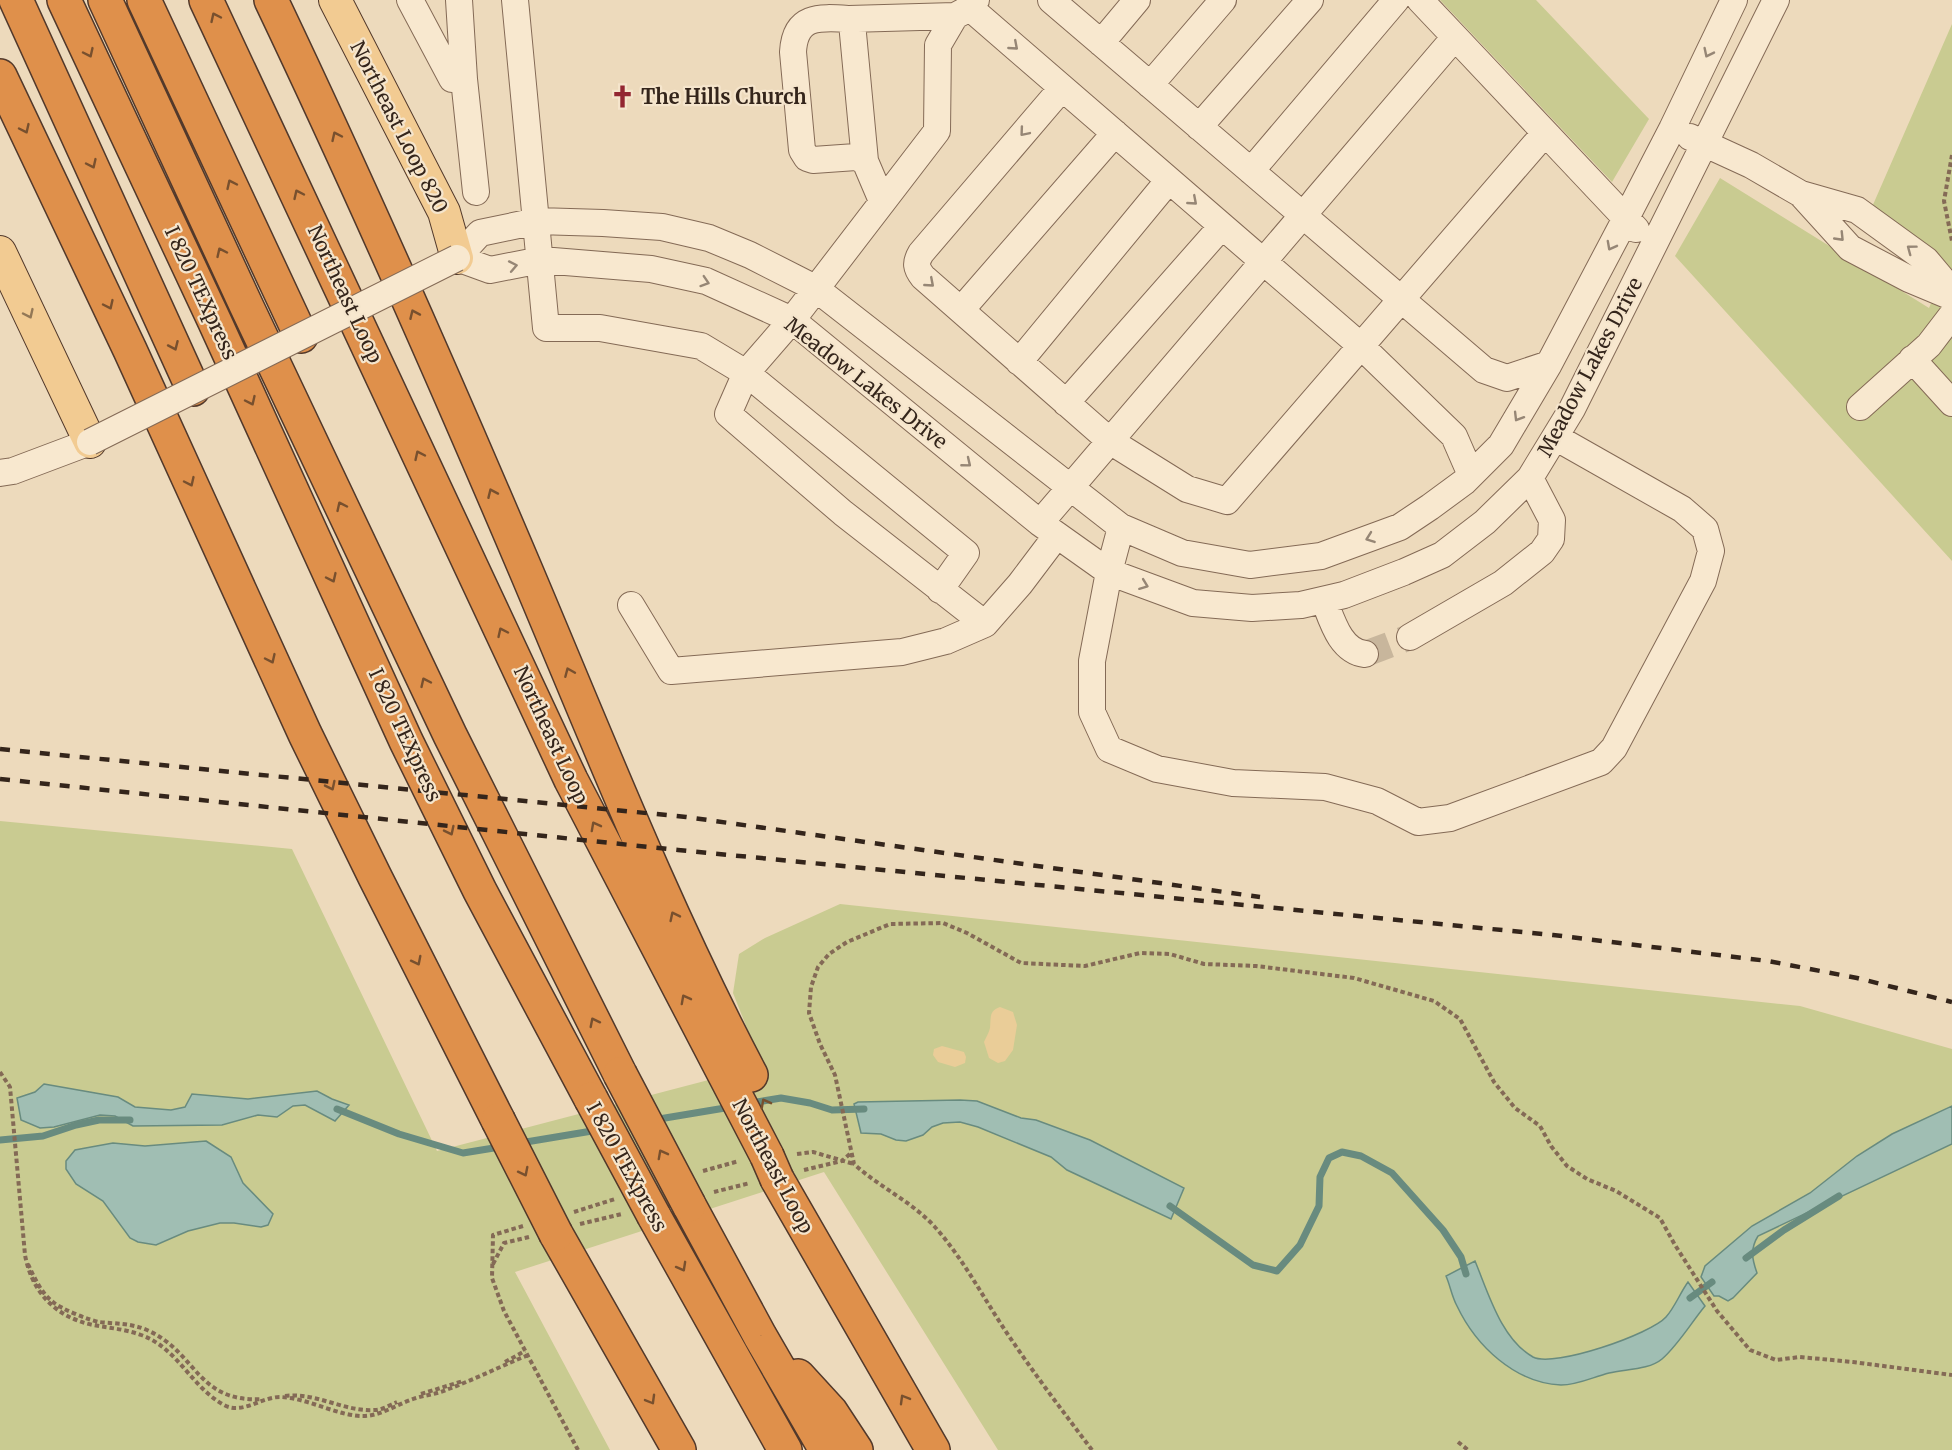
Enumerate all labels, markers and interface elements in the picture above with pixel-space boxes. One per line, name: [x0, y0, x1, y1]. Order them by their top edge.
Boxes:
one-way arrow: [210, 13, 222, 24]
street label: Northeast Loop 820: [345, 37, 454, 217]
one-way arrow: [1007, 39, 1018, 50]
one-way arrow: [81, 46, 93, 57]
one-way arrow: [1704, 46, 1715, 57]
church icon: The Hills Church: [610, 84, 636, 110]
place label: The Hills Church: [641, 84, 807, 109]
one-way arrow: [18, 122, 30, 133]
one-way arrow: [1020, 125, 1031, 136]
one-way arrow: [331, 131, 343, 142]
one-way arrow: [84, 158, 96, 169]
one-way arrow: [226, 180, 238, 191]
one-way arrow: [293, 189, 305, 200]
one-way arrow: [1186, 194, 1197, 205]
street label: Northeast Loop: [303, 221, 388, 367]
street label: I 820 TEXpress: [160, 222, 243, 363]
one-way arrow: [1833, 231, 1844, 241]
one-way arrow: [1607, 239, 1618, 250]
one-way arrow: [1907, 246, 1918, 257]
one-way arrow: [217, 247, 229, 258]
one-way arrow: [507, 260, 517, 273]
street label: Meadow Lakes Drive: [1532, 273, 1647, 461]
one-way arrow: [699, 275, 710, 287]
one-way arrow: [923, 276, 934, 287]
one-way arrow: [101, 298, 113, 309]
one-way arrow: [21, 307, 33, 318]
one-way arrow: [409, 310, 421, 321]
street label: Meadow Lakes Drive: [780, 311, 953, 454]
one-way arrow: [167, 339, 179, 350]
one-way arrow: [244, 394, 256, 405]
one-way arrow: [1514, 411, 1525, 421]
one-way arrow: [415, 450, 427, 461]
one-way arrow: [960, 456, 971, 467]
one-way arrow: [183, 475, 195, 486]
one-way arrow: [488, 488, 500, 499]
one-way arrow: [337, 502, 349, 513]
one-way arrow: [1365, 530, 1376, 543]
one-way arrow: [325, 572, 337, 583]
one-way arrow: [1138, 577, 1149, 590]
one-way arrow: [497, 627, 509, 638]
one-way arrow: [264, 653, 276, 664]
street label: Northeast Loop: [509, 662, 594, 808]
street label: I 820 TEXpress: [364, 664, 447, 805]
one-way arrow: [564, 668, 576, 679]
one-way arrow: [421, 678, 433, 689]
one-way arrow: [323, 780, 335, 791]
one-way arrow: [591, 822, 602, 833]
one-way arrow: [443, 824, 455, 835]
one-way arrow: [669, 912, 681, 923]
one-way arrow: [410, 955, 422, 966]
one-way arrow: [681, 995, 692, 1005]
one-way arrow: [589, 1017, 601, 1028]
street label: Northeast Loop: [727, 1094, 819, 1237]
street label: I 820 TEXpress: [582, 1098, 673, 1236]
one-way arrow: [761, 1099, 772, 1109]
one-way arrow: [658, 1149, 669, 1160]
one-way arrow: [517, 1166, 529, 1177]
one-way arrow: [675, 1261, 686, 1271]
one-way arrow: [643, 1394, 655, 1404]
one-way arrow: [899, 1395, 911, 1405]

